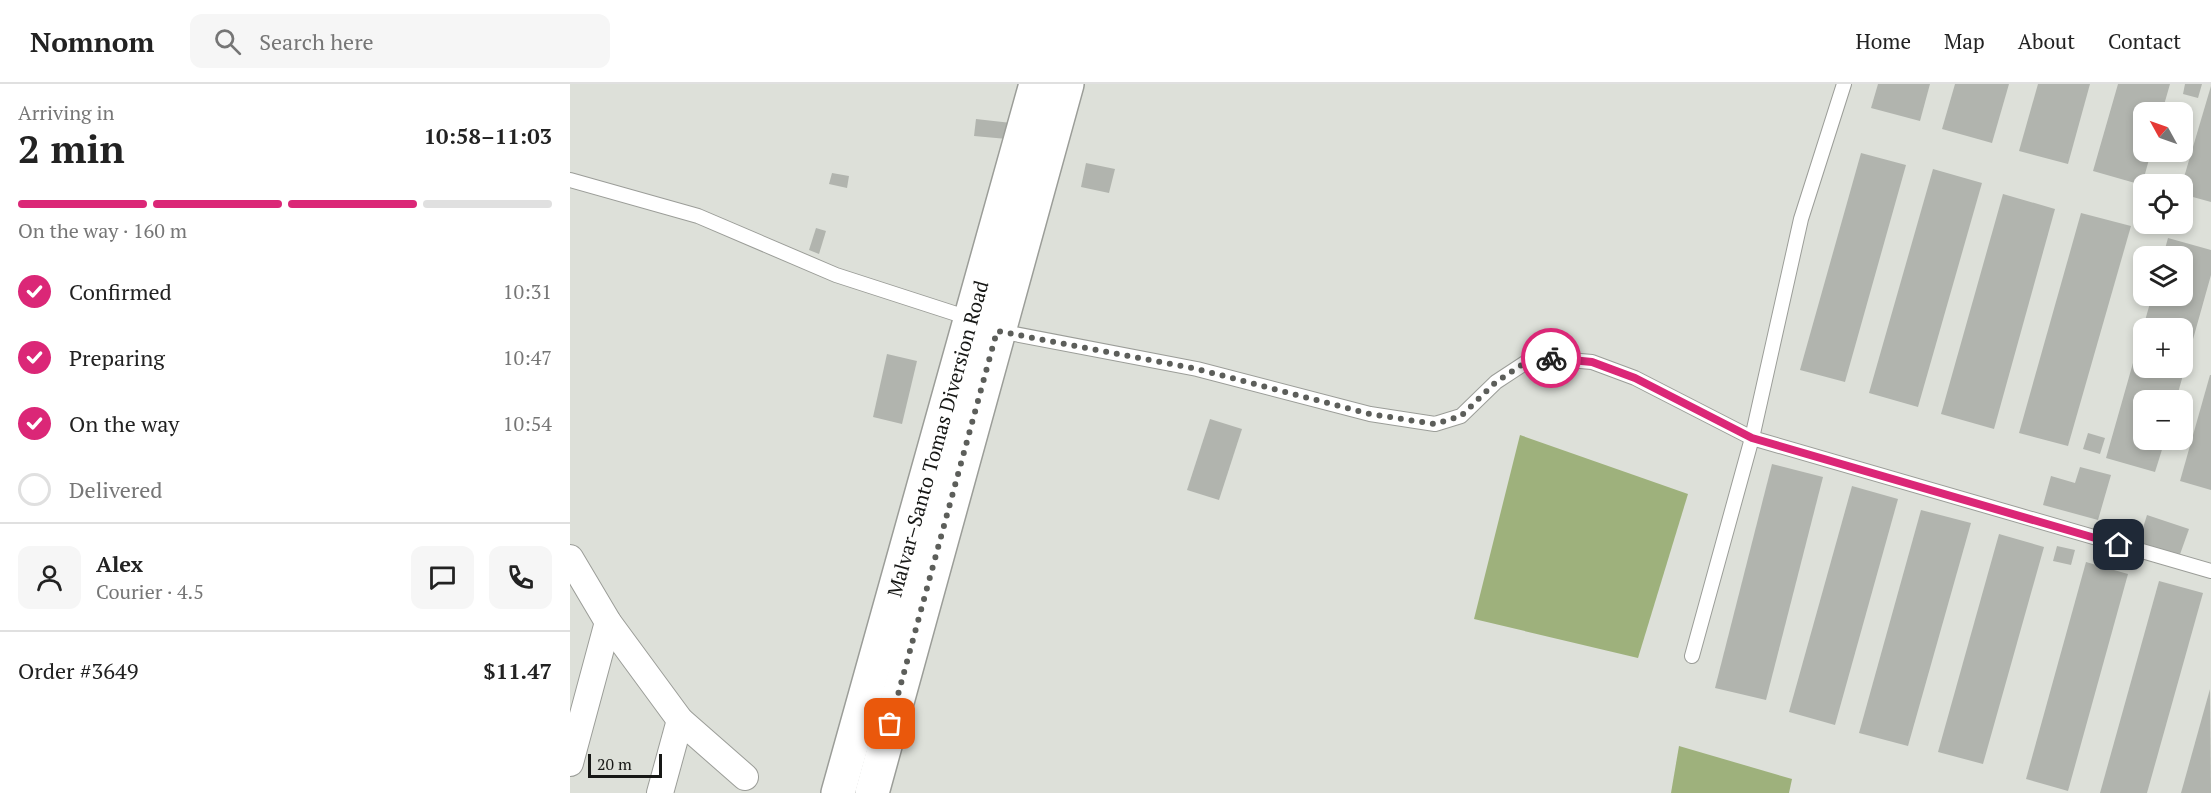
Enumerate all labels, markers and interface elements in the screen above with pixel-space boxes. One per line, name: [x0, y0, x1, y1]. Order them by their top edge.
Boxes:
search box: [190, 14, 610, 68]
text: Nomnom: [30, 23, 154, 60]
icon: search: [211, 25, 244, 58]
text: Search here: [259, 27, 374, 56]
text: Home: [1855, 27, 1911, 55]
text: Map: [1944, 27, 1985, 55]
text: About: [2018, 27, 2075, 55]
text: Contact: [2108, 27, 2181, 55]
text: Arriving in: [18, 99, 114, 126]
north arrow: [2133, 102, 2193, 162]
map controls: [2133, 102, 2193, 450]
text: 10:58–11:03: [424, 121, 552, 150]
text: 2 min: [18, 122, 125, 174]
button: locate: [2133, 174, 2193, 234]
text: On the way · 160 m: [18, 217, 187, 244]
button: layers: [2133, 246, 2193, 306]
icon: check: [18, 275, 51, 308]
text: Confirmed: [69, 277, 172, 306]
street label: Malvar–Santo Tomas Diversion Road: [880, 277, 994, 600]
text: 10:31: [503, 278, 552, 305]
button: +: [2133, 318, 2193, 378]
courier: [1521, 328, 1581, 388]
icon: check: [18, 341, 51, 374]
icon: bike: [1535, 342, 1568, 375]
text: Preparing: [69, 343, 165, 372]
text: 10:47: [503, 344, 552, 371]
button: −: [2133, 390, 2193, 450]
icon: check: [18, 407, 51, 440]
text: On the way: [69, 409, 179, 438]
text: 10:54: [503, 410, 552, 437]
text: Delivered: [69, 475, 162, 504]
pin: [2093, 519, 2144, 570]
icon: home: [2102, 528, 2135, 561]
button: person: [18, 546, 81, 609]
button: chat: [411, 546, 474, 609]
button: phone: [489, 546, 552, 609]
text: Alex: [96, 549, 143, 578]
text: Courier · 4.5: [96, 578, 204, 605]
text: Order #3649: [18, 656, 138, 685]
text: $11.47: [483, 656, 552, 685]
pin: [864, 698, 915, 749]
icon: bag: [873, 707, 906, 740]
scale bar: [588, 751, 662, 778]
text: 20 m: [597, 753, 632, 775]

